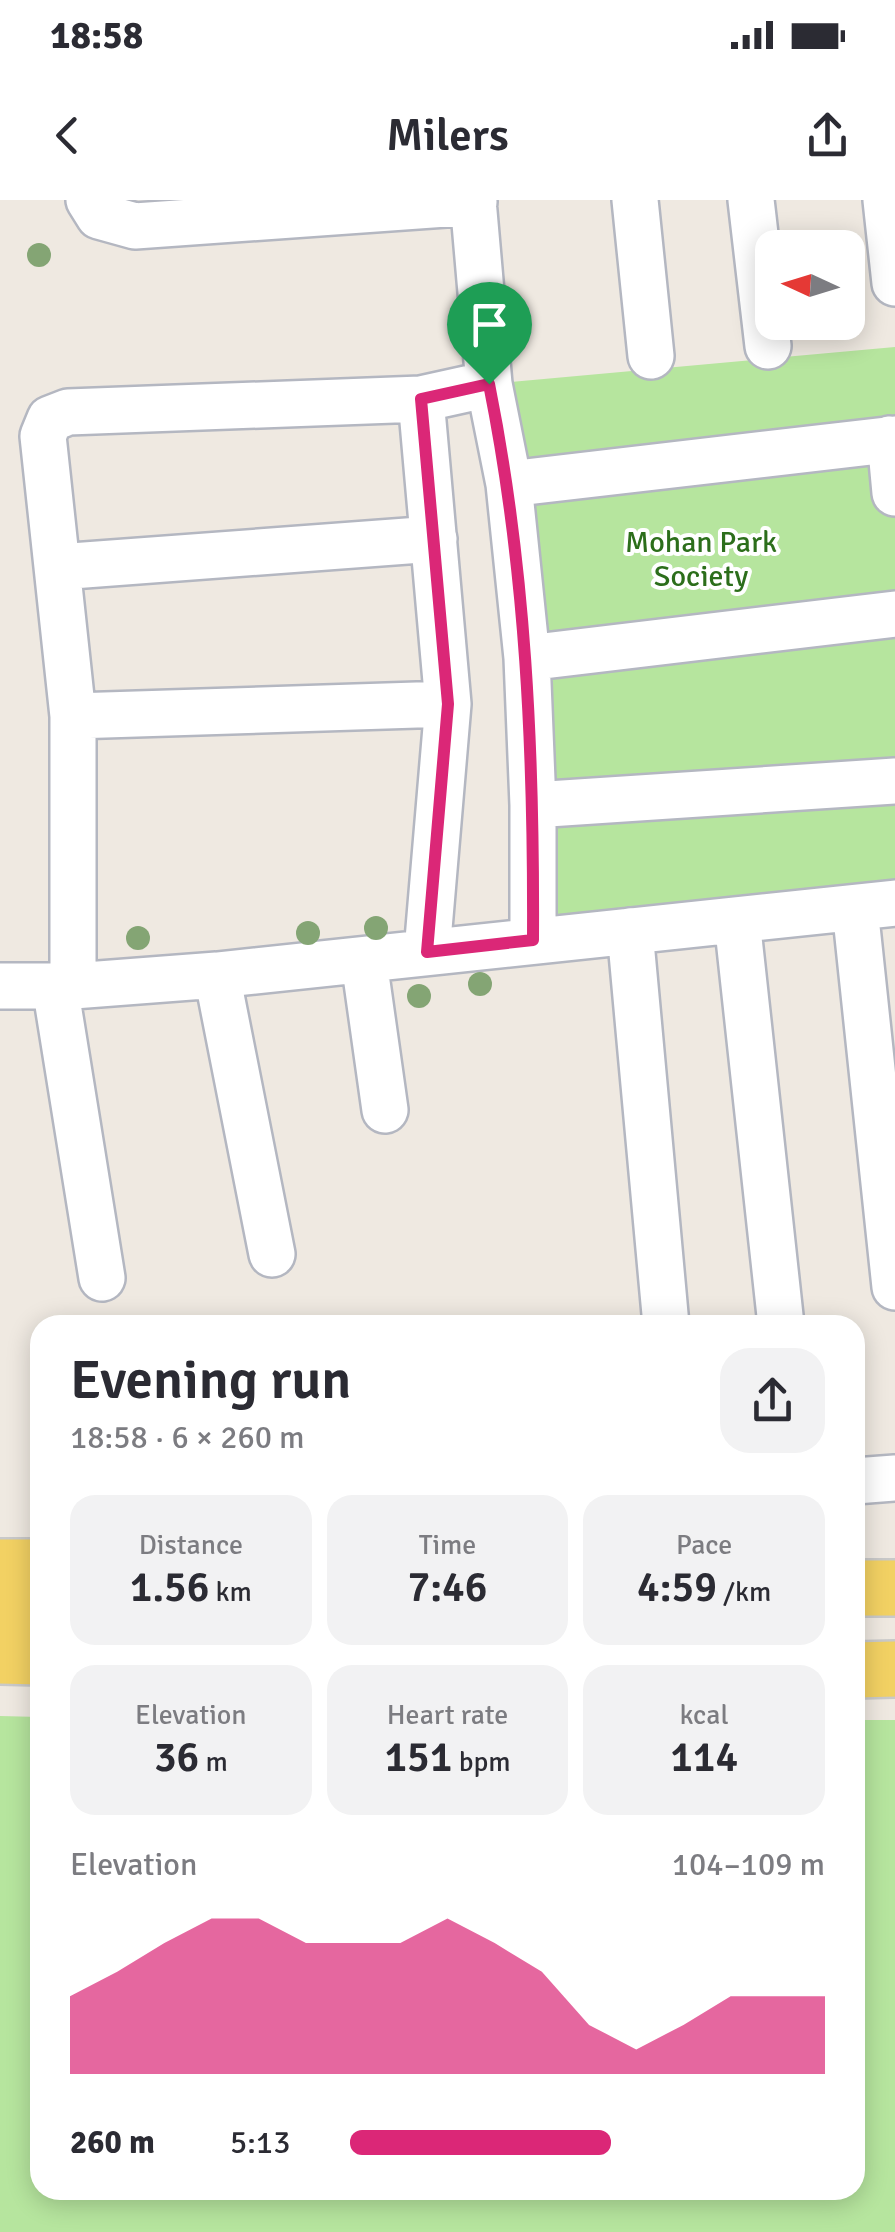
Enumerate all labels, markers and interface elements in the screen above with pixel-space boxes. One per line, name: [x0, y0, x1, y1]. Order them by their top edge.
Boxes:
text: 18:58: [50, 12, 143, 59]
icon: back: [40, 108, 95, 163]
text: Milers: [386, 108, 509, 163]
icon: share: [800, 108, 855, 163]
north arrow: [755, 230, 865, 340]
map controls: [755, 230, 865, 340]
pin: [447, 282, 532, 385]
icon: arrive: [462, 297, 517, 352]
park label: Mohan Park Society: [625, 524, 777, 595]
text: Evening run: [70, 1346, 351, 1414]
button: share: [720, 1348, 825, 1453]
text: 18:58 · 6 × 260 m: [70, 1418, 305, 1457]
text: Distance: [139, 1528, 243, 1562]
text: Time: [419, 1528, 476, 1562]
text: Pace: [676, 1528, 732, 1562]
text: 1.56: [130, 1562, 209, 1613]
text: 7:46: [408, 1562, 487, 1613]
text: 4:59: [637, 1562, 717, 1613]
text: km: [209, 1575, 252, 1609]
text: /km: [717, 1575, 771, 1609]
text: Elevation: [135, 1698, 247, 1732]
text: Heart rate: [387, 1698, 508, 1732]
text: kcal: [680, 1698, 729, 1732]
text: 36: [154, 1732, 199, 1783]
text: 151: [384, 1732, 452, 1783]
text: 114: [670, 1732, 738, 1783]
text: m: [199, 1745, 228, 1779]
text: bpm: [452, 1745, 511, 1779]
text: Elevation: [70, 1845, 197, 1884]
text: 104–109 m: [672, 1845, 825, 1884]
text: 260 m: [70, 2123, 155, 2162]
text: 5:13: [230, 2123, 290, 2162]

